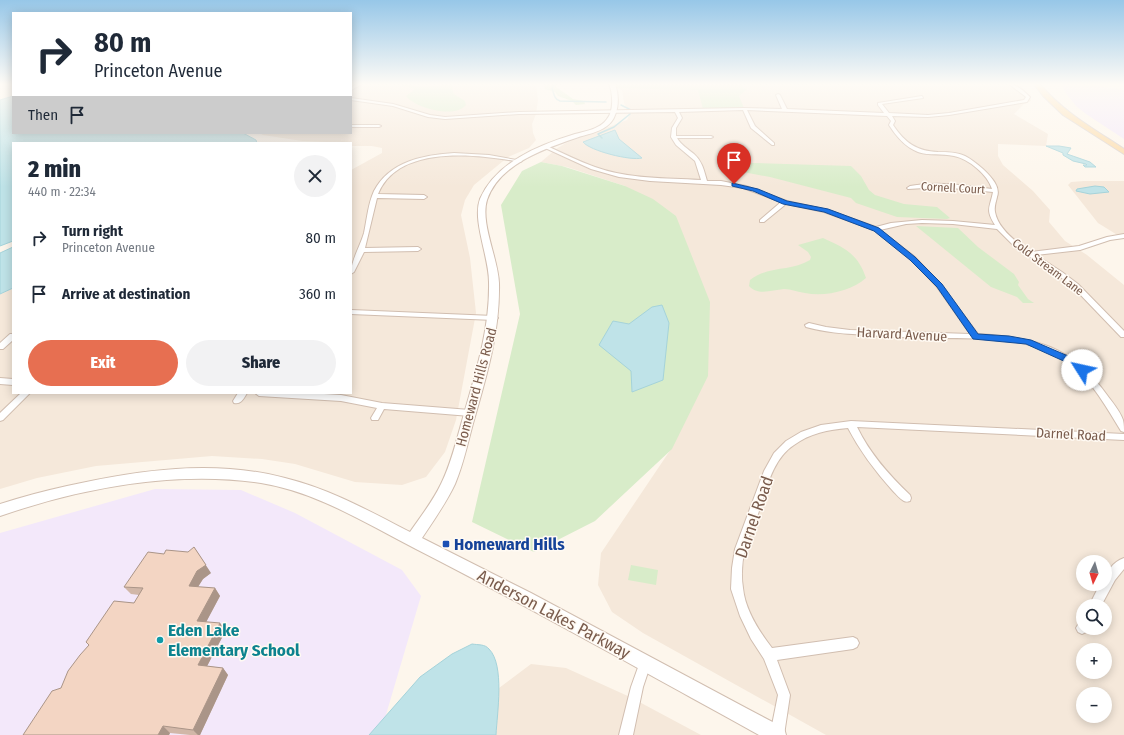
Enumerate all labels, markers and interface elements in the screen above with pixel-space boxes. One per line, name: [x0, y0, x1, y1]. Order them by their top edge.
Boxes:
text: 80 m: [94, 26, 151, 59]
icon: right: [28, 28, 80, 80]
text: Princeton Avenue: [94, 60, 223, 82]
icon: arrive: [66, 104, 88, 126]
text: Then: [28, 106, 58, 124]
pin: [717, 143, 751, 184]
icon: arrive: [723, 149, 745, 171]
text: 2 min: [28, 155, 81, 183]
button: close: [294, 155, 336, 197]
street label: Cornell Court: [921, 179, 986, 197]
text: 440 m · 22:34: [28, 184, 96, 199]
text: Turn right: [62, 222, 123, 240]
icon: right: [28, 227, 50, 249]
text: 80 m: [306, 229, 336, 247]
street label: Cold Stream Lane: [1010, 236, 1086, 298]
text: Princeton Avenue: [62, 240, 155, 255]
icon: arrive: [28, 283, 50, 305]
text: Arrive at destination: [62, 285, 190, 303]
text: 360 m: [299, 285, 336, 303]
street label: Harvard Avenue: [856, 324, 948, 345]
street label: Homeward Hills Road: [452, 326, 501, 448]
button: Exit: [28, 340, 178, 386]
button: Share: [186, 340, 336, 386]
position arrow: [1061, 349, 1103, 391]
street label: Darnel Road: [1036, 424, 1106, 445]
street label: Darnel Road: [731, 474, 778, 561]
place label: Homeward Hills: [454, 534, 565, 555]
marker: Homeward Hills: [441, 539, 451, 549]
north arrow: [1076, 555, 1112, 591]
map controls: [1076, 555, 1112, 723]
street label: Anderson Lakes Parkway: [474, 565, 634, 664]
button: search: [1076, 599, 1112, 635]
place label: Eden Lake Elementary School: [168, 620, 300, 661]
marker: Eden Lake Elementary School: [155, 635, 165, 645]
button: +: [1076, 643, 1112, 679]
button: −: [1076, 687, 1112, 723]

